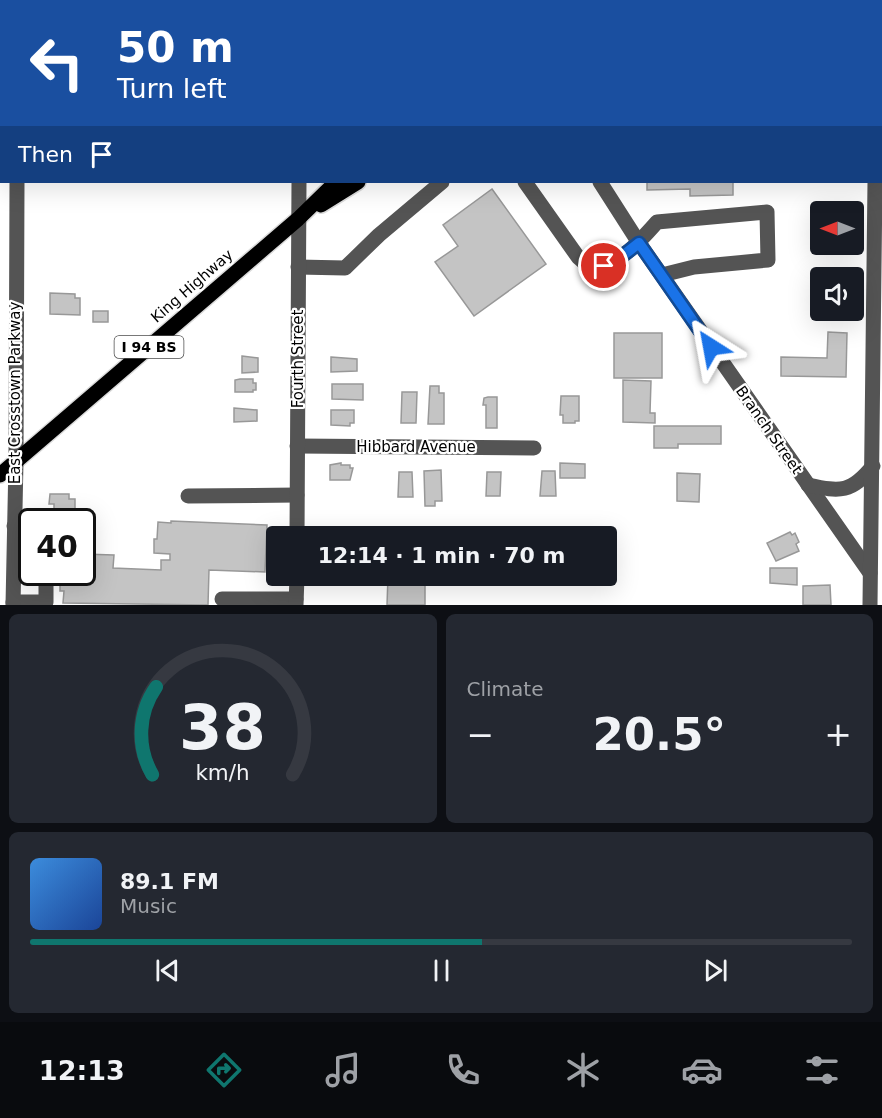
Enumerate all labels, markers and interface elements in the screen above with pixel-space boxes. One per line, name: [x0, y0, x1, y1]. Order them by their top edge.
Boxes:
text: 50 m: [117, 23, 234, 72]
icon: left: [18, 24, 96, 102]
text: Turn left: [117, 73, 227, 104]
icon: arrive: [85, 138, 118, 171]
text: Then: [18, 142, 73, 167]
north arrow: [810, 201, 864, 255]
map controls: [810, 201, 864, 321]
pin: [578, 240, 629, 291]
street label: King Highway: [147, 245, 237, 326]
icon: arrive: [587, 249, 620, 282]
button: sound: [810, 267, 864, 321]
street label: East Crosstown Parkway: [6, 302, 24, 484]
street label: Fourth Street: [289, 310, 307, 408]
position arrow: [679, 315, 743, 379]
road number: I 94 BS: [114, 336, 184, 358]
street label: Branch Street: [732, 383, 806, 478]
street label: Hibbard Avenue: [356, 438, 476, 456]
speed limit sign: 40: [18, 508, 96, 586]
text: 12:14 · 1 min · 70 m: [318, 543, 565, 568]
text: Climate: [467, 677, 543, 701]
text: 38: [179, 691, 266, 764]
text: 20.5°: [592, 708, 726, 761]
text: −: [467, 715, 494, 754]
text: +: [824, 715, 852, 754]
text: km/h: [196, 761, 250, 786]
text: 89.1 FM: [120, 869, 219, 894]
text: Music: [120, 894, 177, 918]
icon: previous: [151, 954, 184, 987]
icon: pause: [425, 954, 458, 987]
icon: next: [699, 954, 732, 987]
icon: directions: [203, 1049, 245, 1091]
icon: music: [322, 1049, 364, 1091]
icon: phone: [442, 1049, 484, 1091]
icon: climate: [562, 1049, 604, 1091]
icon: car: [681, 1049, 723, 1091]
icon: filters: [801, 1049, 843, 1091]
text: 12:13: [39, 1055, 125, 1086]

